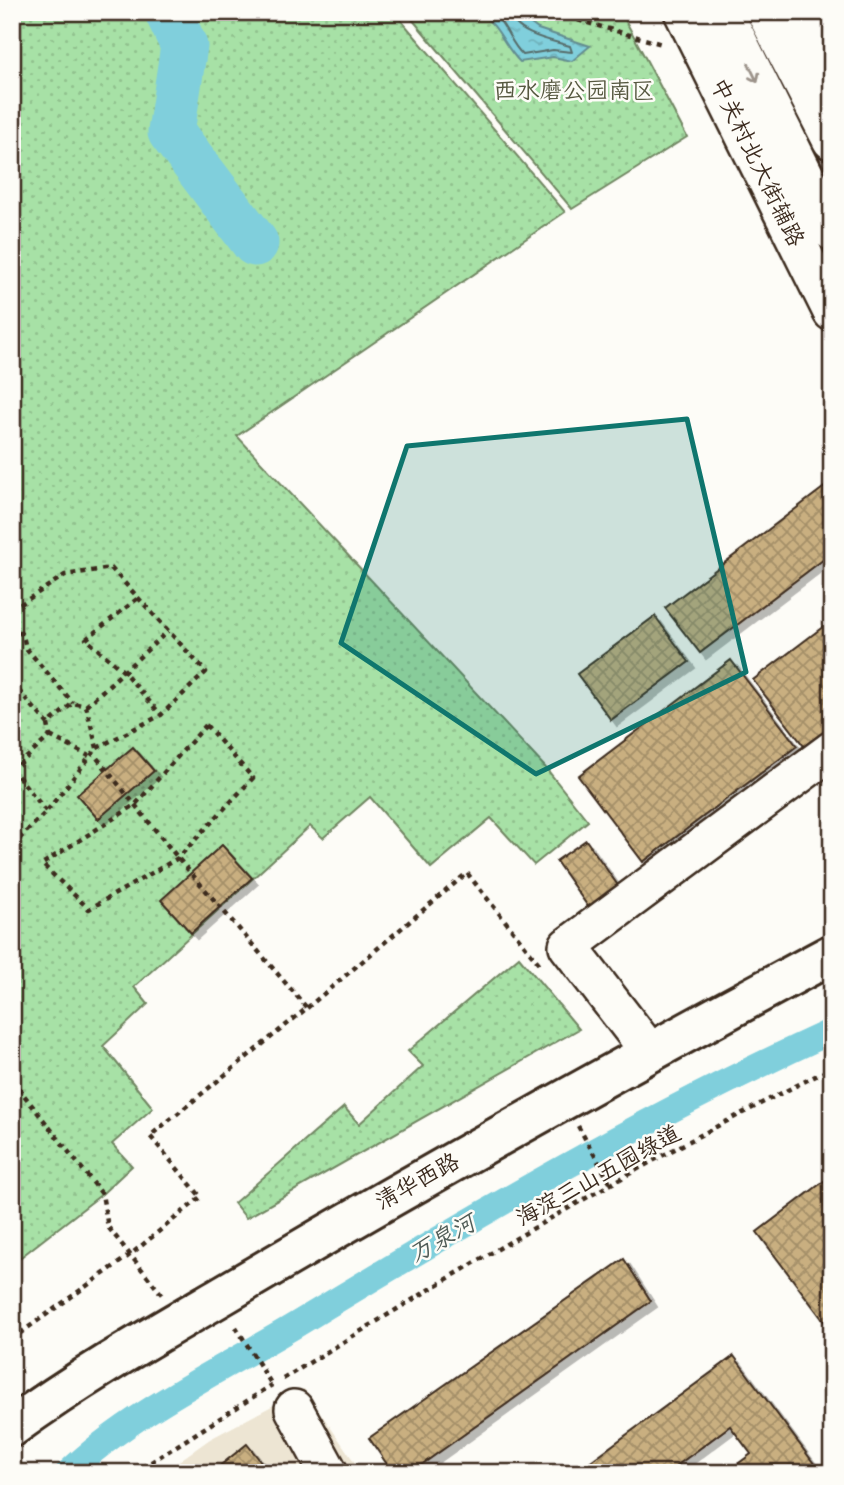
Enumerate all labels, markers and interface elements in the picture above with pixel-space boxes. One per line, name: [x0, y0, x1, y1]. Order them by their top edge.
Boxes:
one-way arrow: [747, 62, 761, 83]
street label: 中关村北大街辅路: [704, 73, 811, 251]
park label: 西水磨公园南区: [494, 76, 655, 105]
street label: 海淀三山五园绿道: [511, 1118, 686, 1233]
street label: 清华西路: [370, 1146, 465, 1216]
water label: 万泉河: [404, 1206, 484, 1269]

